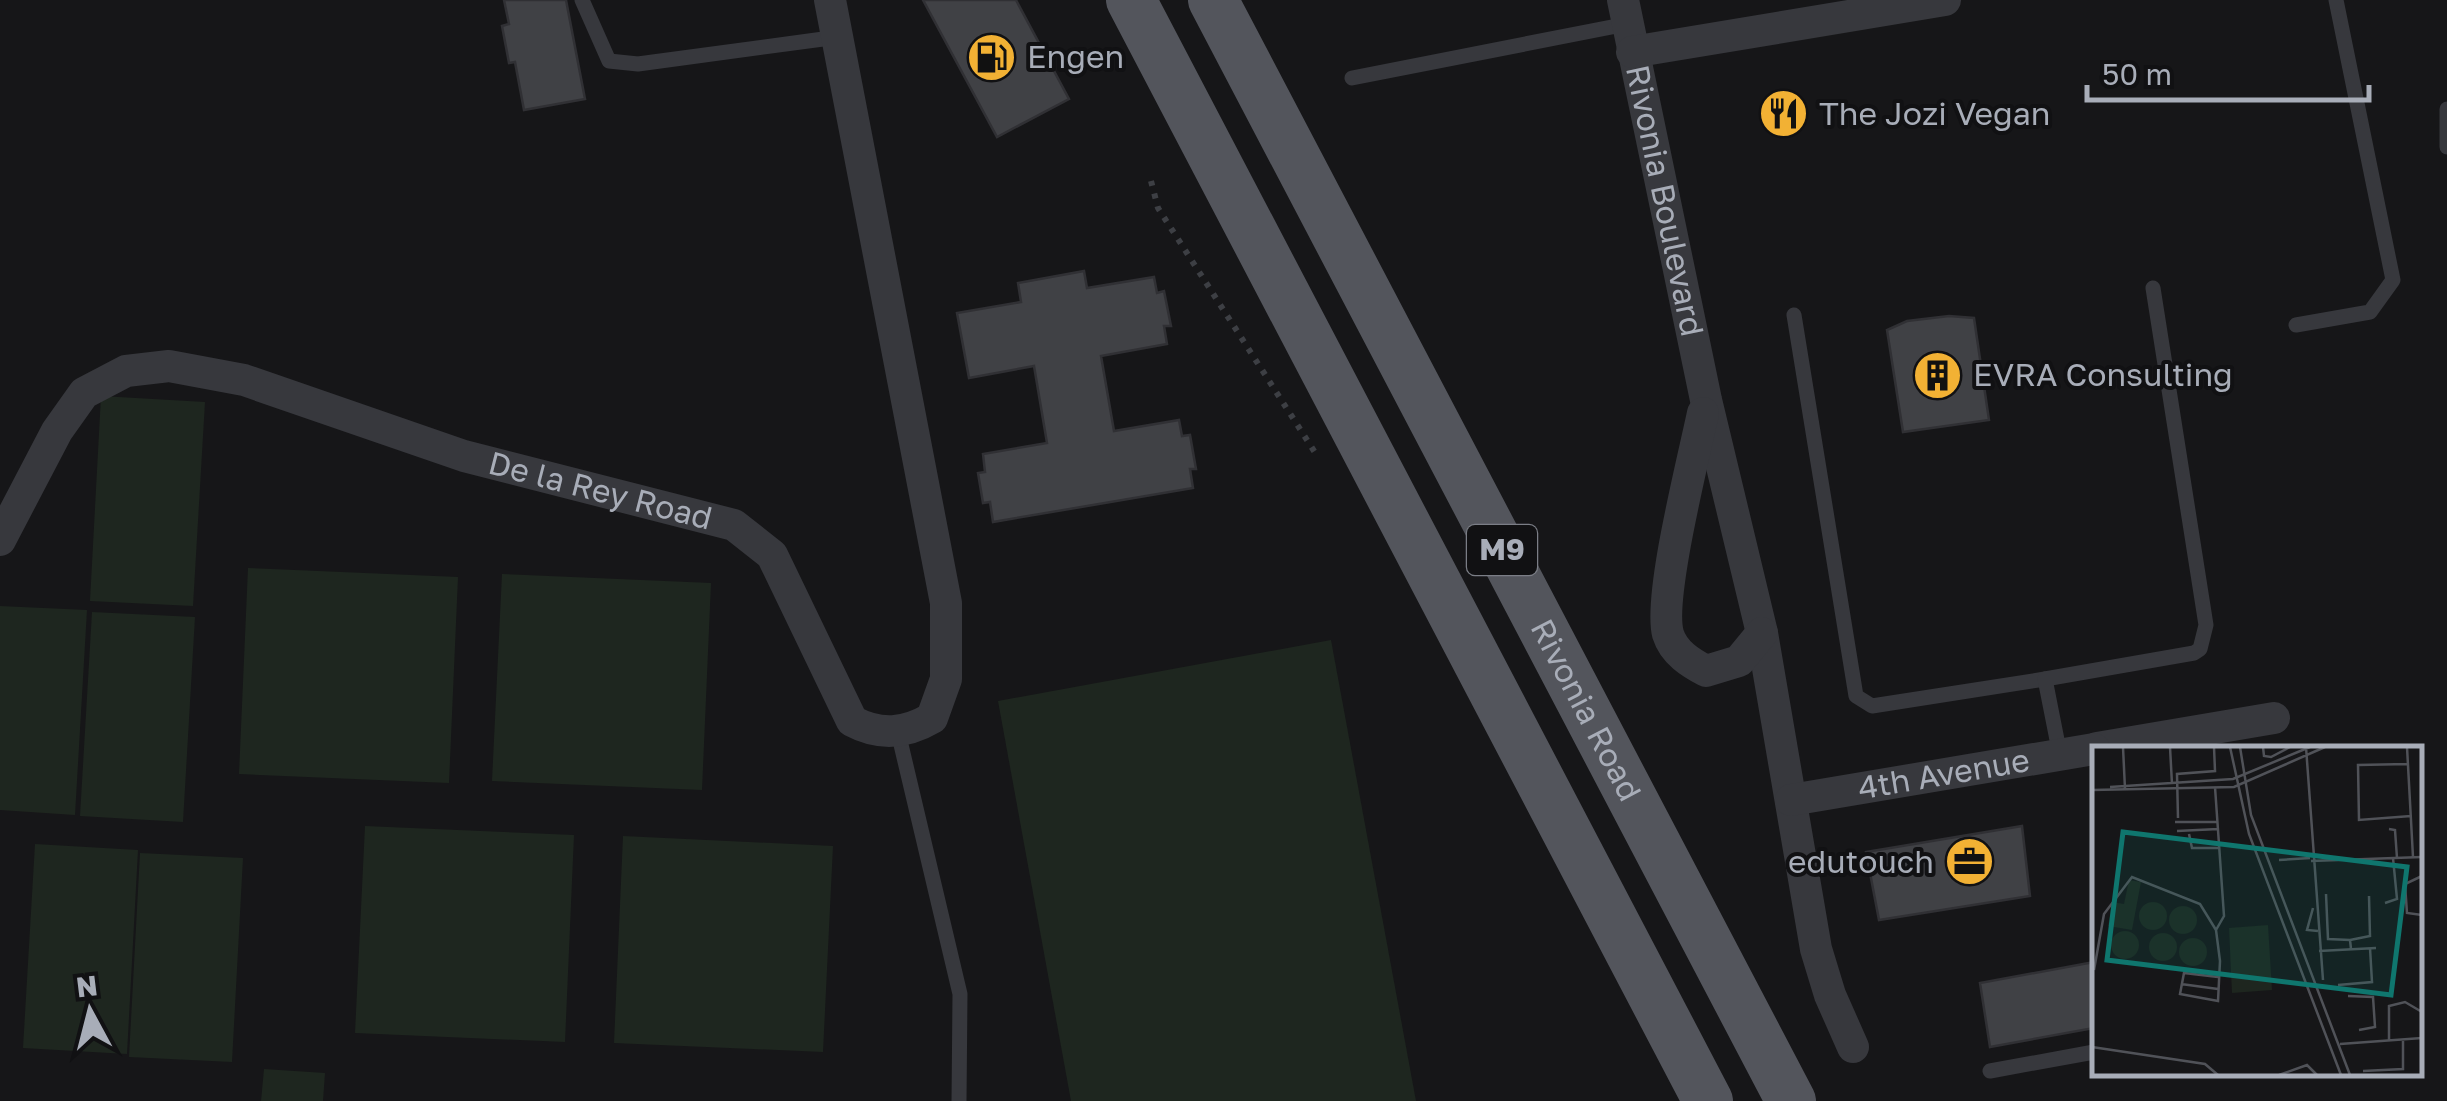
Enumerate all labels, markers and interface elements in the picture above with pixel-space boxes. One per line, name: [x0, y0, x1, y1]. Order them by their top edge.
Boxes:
fuel station icon: Engen: [966, 31, 1018, 83]
place label: Engen: [1027, 37, 1124, 75]
scale bar: [2087, 40, 2370, 102]
text: 50 m: [2102, 56, 2172, 92]
street label: Rivonia Boulevard: [1619, 62, 1712, 340]
restaurant icon: The Jozi Vegan: [1758, 88, 1810, 140]
place label: The Jozi Vegan: [1819, 94, 2050, 132]
building icon: EVRA Consulting: [1912, 349, 1964, 401]
place label: EVRA Consulting: [1973, 355, 2233, 393]
street label: De la Rey Road: [485, 443, 716, 537]
road number: M9: [1467, 525, 1537, 575]
street label: Rivonia Road: [1523, 612, 1650, 807]
street label: 4th Avenue: [1855, 740, 2032, 806]
inset map: [2092, 746, 2422, 1076]
office icon: edutouch: [1943, 836, 1995, 888]
place label: edutouch: [1788, 842, 1934, 880]
north arrow: [40, 961, 140, 1061]
text: N: [74, 968, 99, 1003]

